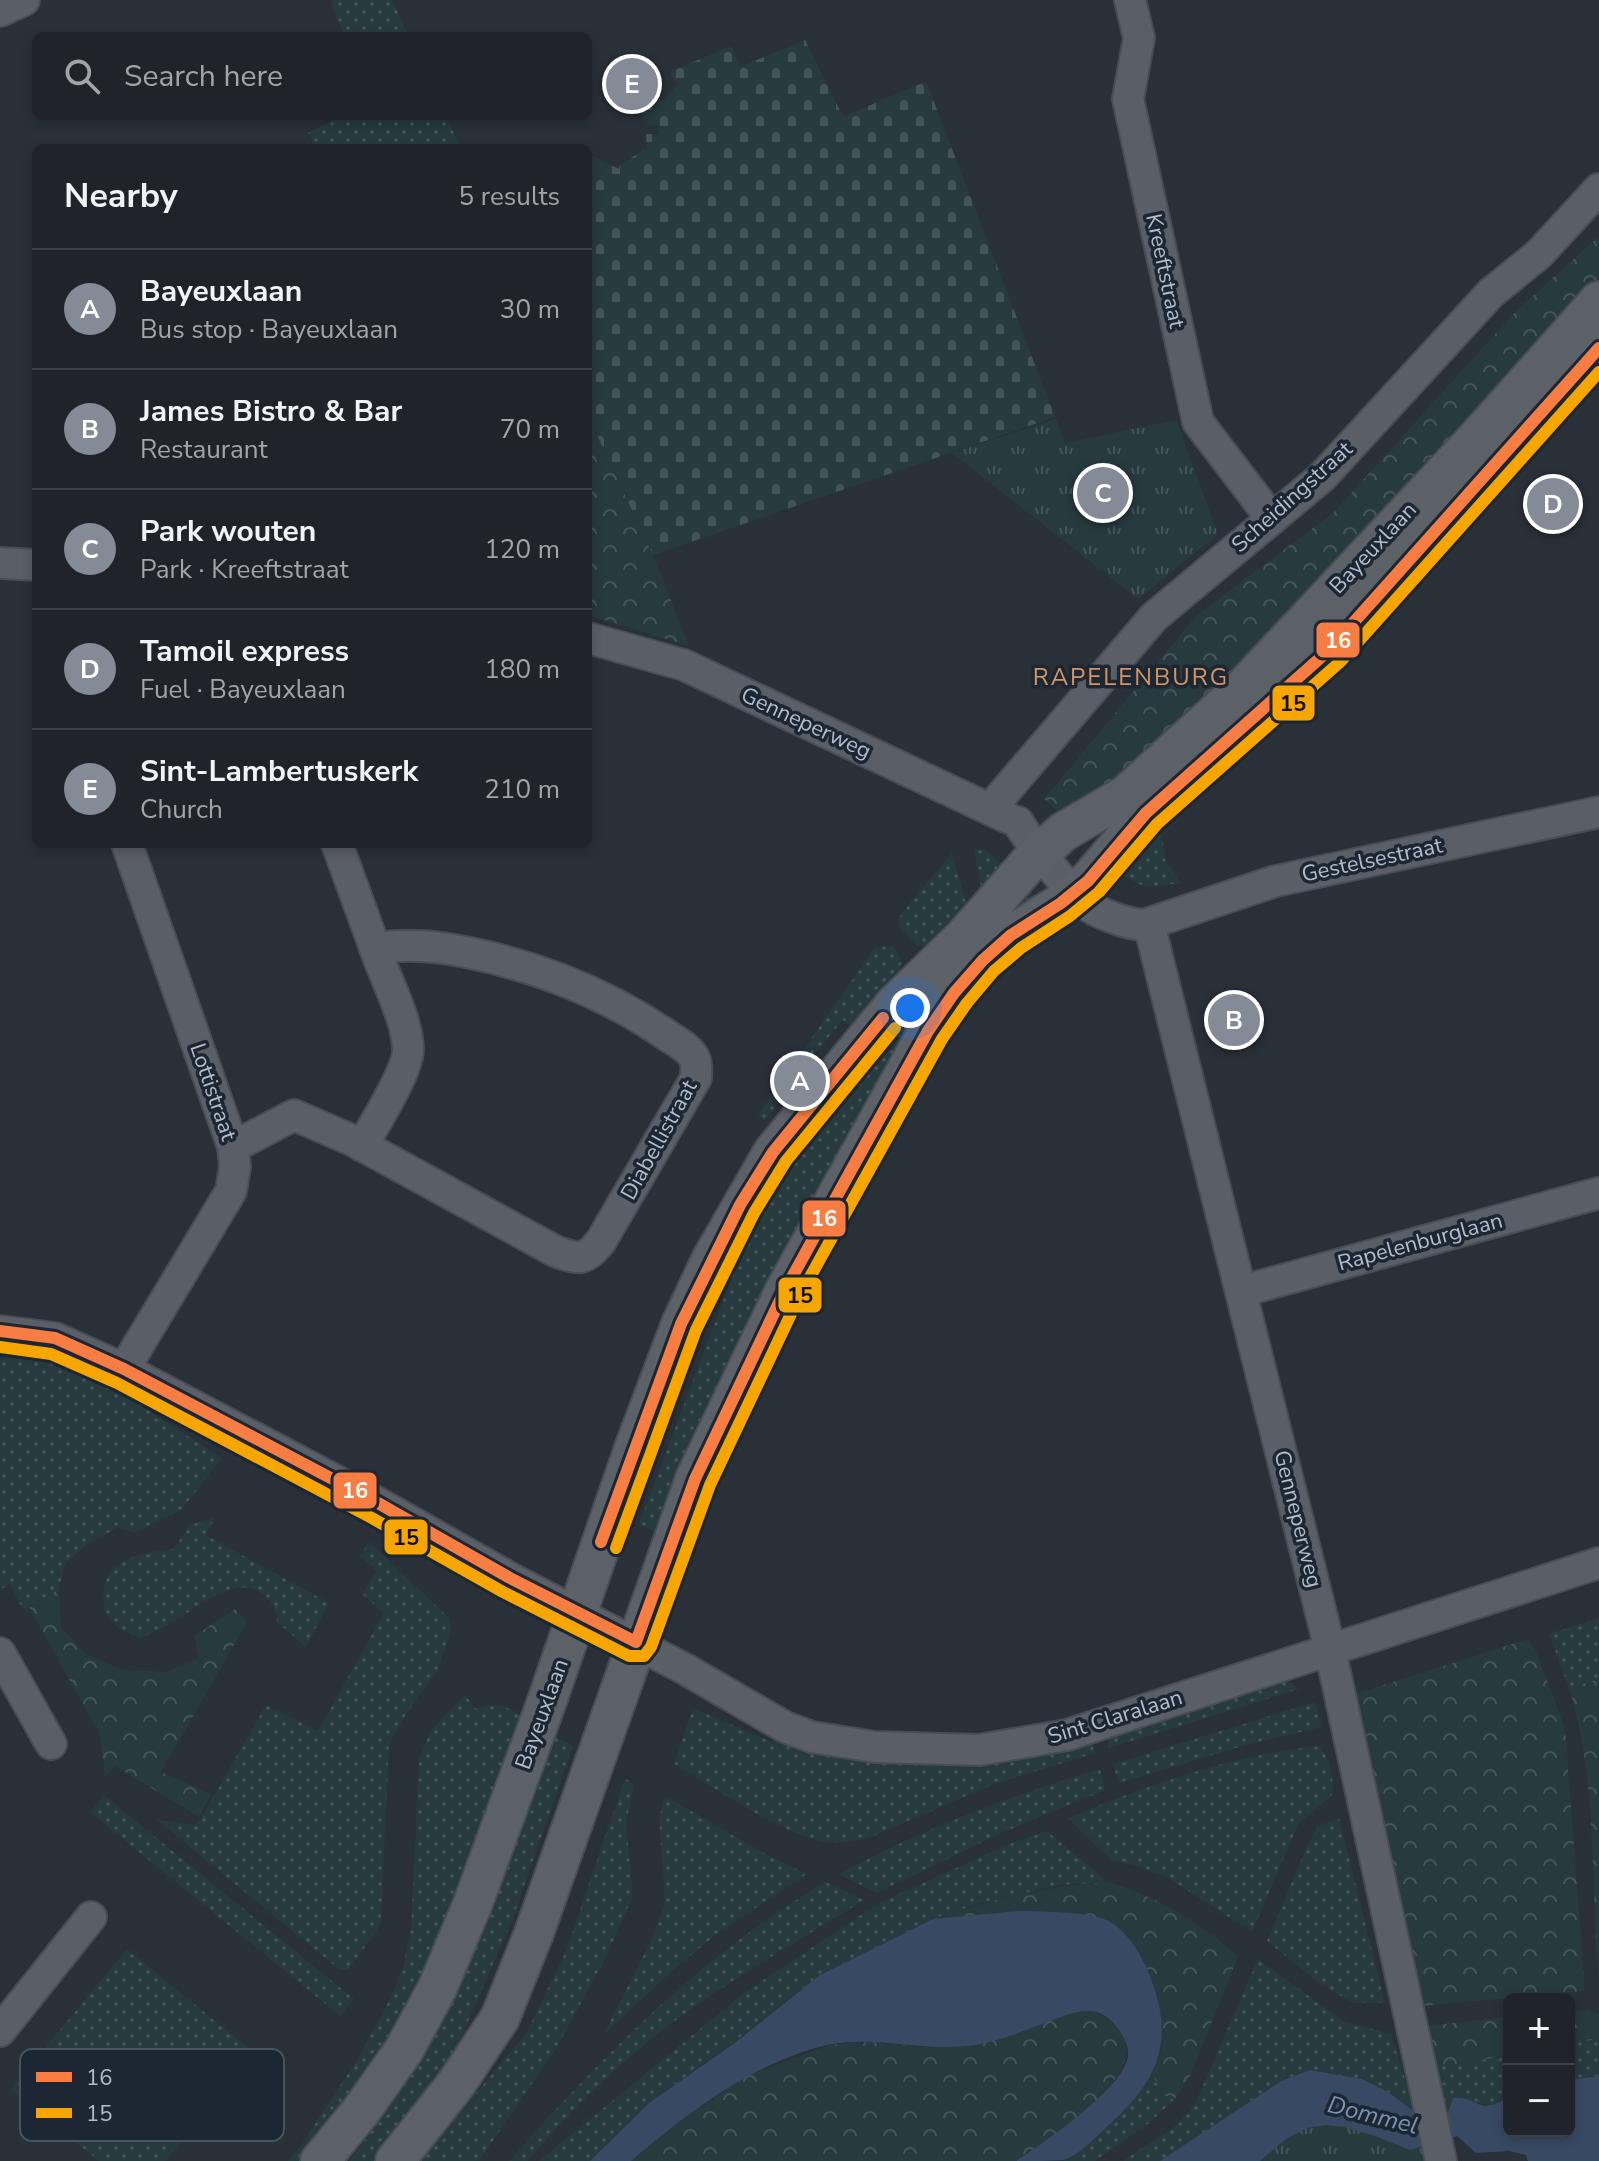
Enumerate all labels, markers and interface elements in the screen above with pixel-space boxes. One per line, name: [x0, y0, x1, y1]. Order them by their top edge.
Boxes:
search box: [32, 32, 592, 120]
icon: search: [60, 54, 104, 98]
pin: E: [606, 54, 658, 114]
text: Search here: [124, 56, 283, 97]
text: Nearby: [64, 173, 178, 219]
text: 5 results: [459, 179, 560, 214]
street label: Kreeftstraat: [1138, 211, 1192, 331]
text: Bayeuxlaan: [140, 271, 302, 312]
text: A: [80, 292, 100, 327]
text: 30 m: [500, 292, 560, 327]
text: Bus stop · Bayeuxlaan: [140, 312, 398, 347]
text: James Bistro & Bar: [140, 391, 402, 432]
text: B: [81, 412, 99, 447]
text: 70 m: [500, 412, 560, 447]
text: Restaurant: [140, 432, 268, 467]
street label: Scheidingstraat: [1225, 434, 1359, 559]
pin: C: [1077, 463, 1129, 523]
pin: D: [1527, 474, 1579, 534]
street label: Bayeuxlaan: [1323, 496, 1423, 600]
text: Park wouten: [140, 511, 316, 552]
text: C: [81, 532, 99, 567]
text: 120 m: [484, 532, 560, 567]
text: Park · Kreeftstraat: [140, 552, 349, 587]
line badge: 16: [1315, 621, 1361, 659]
text: 16: [1325, 626, 1351, 656]
text: Tamoil express: [140, 631, 349, 672]
text: D: [80, 652, 100, 687]
text: 180 m: [484, 652, 560, 687]
district label: RAPELENBURG: [1033, 661, 1229, 693]
text: Fuel · Bayeuxlaan: [140, 672, 346, 707]
street label: Genneperweg: [736, 680, 876, 766]
line badge: 15: [1271, 684, 1316, 722]
text: 15: [1280, 689, 1306, 719]
text: Sint-Lambertuskerk: [140, 751, 418, 792]
text: E: [82, 772, 98, 807]
text: 210 m: [484, 772, 560, 807]
text: Church: [140, 792, 223, 827]
street label: Gestelsestraat: [1299, 830, 1445, 890]
your location: [890, 988, 930, 1028]
pin: B: [1208, 990, 1260, 1050]
street label: Lottistraat: [182, 1039, 244, 1145]
pin: A: [774, 1051, 826, 1111]
street label: Diabellistraat: [614, 1074, 704, 1205]
line badge: 16: [801, 1199, 847, 1238]
text: 16: [811, 1204, 837, 1234]
street label: Rapelenburglaan: [1334, 1206, 1506, 1278]
line badge: 15: [777, 1276, 823, 1314]
text: 15: [787, 1281, 813, 1311]
street label: Genneperweg: [1266, 1447, 1330, 1591]
line badge: 16: [332, 1471, 378, 1510]
text: 16: [342, 1476, 368, 1506]
line badge: 15: [383, 1518, 429, 1556]
text: 15: [393, 1523, 419, 1553]
street label: Bayeuxlaan: [508, 1655, 576, 1773]
street label: Sint Claralaan: [1044, 1682, 1186, 1752]
map controls: [1503, 1993, 1575, 2137]
button: +: [1503, 1993, 1575, 2065]
legend: [20, 2049, 284, 2141]
text: 16: [86, 2063, 112, 2093]
button: −: [1503, 2065, 1575, 2137]
water label: Dommel: [1324, 2088, 1422, 2142]
text: 15: [86, 2099, 112, 2129]

